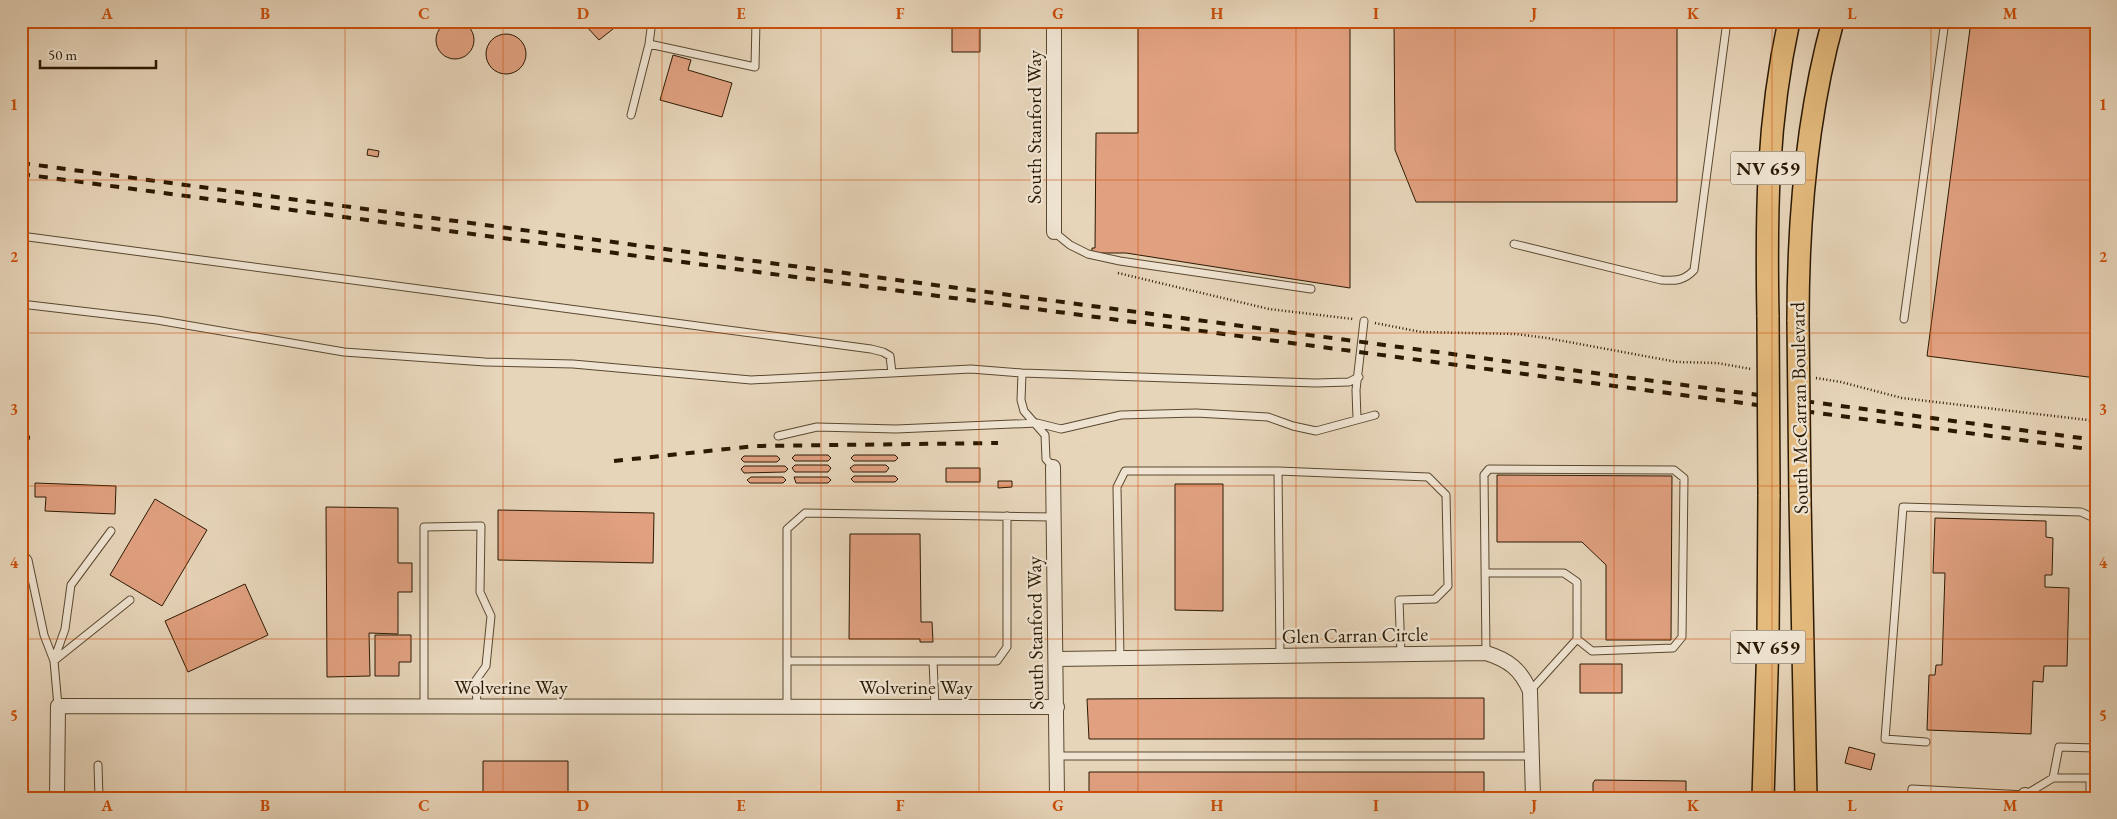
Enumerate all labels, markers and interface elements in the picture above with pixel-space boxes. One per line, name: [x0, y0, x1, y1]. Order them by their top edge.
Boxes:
text: A: [100, 3, 113, 24]
text: B: [260, 3, 270, 24]
text: C: [418, 3, 430, 24]
text: D: [577, 3, 589, 24]
text: E: [736, 3, 746, 24]
text: F: [896, 3, 905, 24]
text: G: [1052, 3, 1064, 24]
text: H: [1211, 3, 1224, 24]
text: I: [1373, 3, 1379, 24]
text: J: [1529, 3, 1537, 24]
text: K: [1687, 3, 1700, 24]
text: L: [1847, 3, 1857, 24]
text: M: [2003, 3, 2018, 24]
scale bar: [40, 38, 156, 70]
text: 50 m: [48, 45, 77, 64]
street label: South Stanford Way: [1021, 50, 1047, 204]
text: 1: [10, 94, 18, 115]
text: 1: [2099, 94, 2107, 115]
road number: NV 659: [1730, 152, 1806, 184]
text: 2: [10, 246, 19, 267]
text: 2: [2099, 246, 2108, 267]
street label: South McCarran Boulevard: [1784, 301, 1814, 514]
text: 3: [10, 399, 18, 420]
text: 3: [2099, 399, 2107, 420]
text: 4: [10, 552, 19, 573]
text: 4: [2099, 552, 2108, 573]
street label: South Stanford Way: [1021, 556, 1049, 710]
street label: Glen Carran Circle: [1282, 621, 1429, 649]
road number: NV 659: [1730, 630, 1806, 664]
street label: Wolverine Way: [454, 674, 568, 700]
street label: Wolverine Way: [859, 674, 973, 700]
text: 5: [10, 705, 18, 726]
text: 5: [2099, 705, 2107, 726]
text: A: [100, 795, 113, 816]
text: B: [260, 795, 270, 816]
text: C: [418, 795, 430, 816]
text: D: [577, 795, 589, 816]
text: E: [736, 795, 746, 816]
text: F: [896, 795, 905, 816]
text: G: [1052, 795, 1064, 816]
text: H: [1211, 795, 1224, 816]
text: I: [1373, 795, 1379, 816]
text: J: [1529, 795, 1537, 816]
text: K: [1687, 795, 1700, 816]
text: L: [1847, 795, 1857, 816]
text: M: [2003, 795, 2018, 816]

